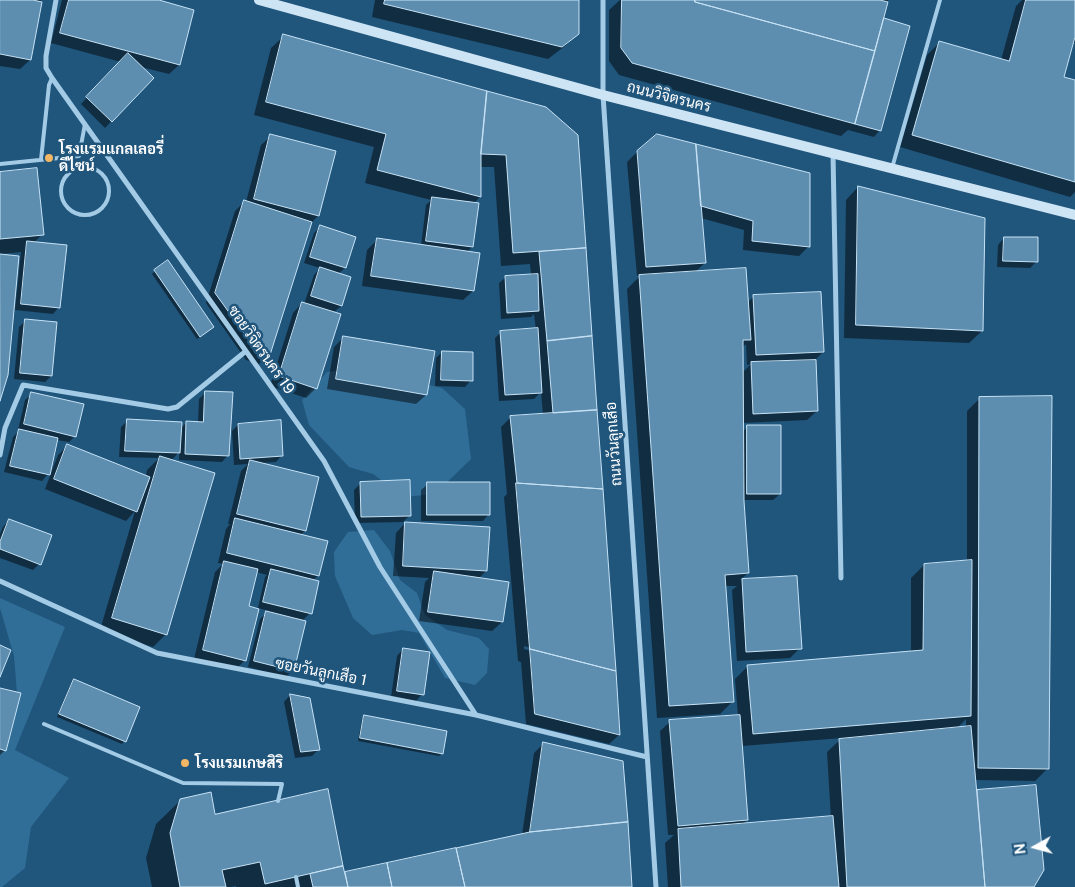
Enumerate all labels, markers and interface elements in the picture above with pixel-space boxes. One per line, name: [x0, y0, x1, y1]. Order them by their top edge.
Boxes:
street label: ถนนวิจิตรนคร: [625, 78, 713, 116]
place label: โรงแรมแกลเลอรี่ ดีไซน์: [59, 140, 164, 175]
marker: โรงแรมแกลเลอรี่ ดีไซน์: [43, 152, 55, 164]
street label: ซอยวิจิตรนคร 19: [224, 302, 298, 398]
street label: ถนนวันลูกเสือ: [602, 401, 626, 487]
street label: ซอยวันลูกเสือ 1: [274, 654, 368, 690]
place label: โรงแรมเกษสิริ: [195, 754, 283, 772]
marker: โรงแรมเกษสิริ: [179, 757, 191, 769]
north arrow: [1010, 822, 1060, 872]
text: N: [1012, 842, 1029, 855]

